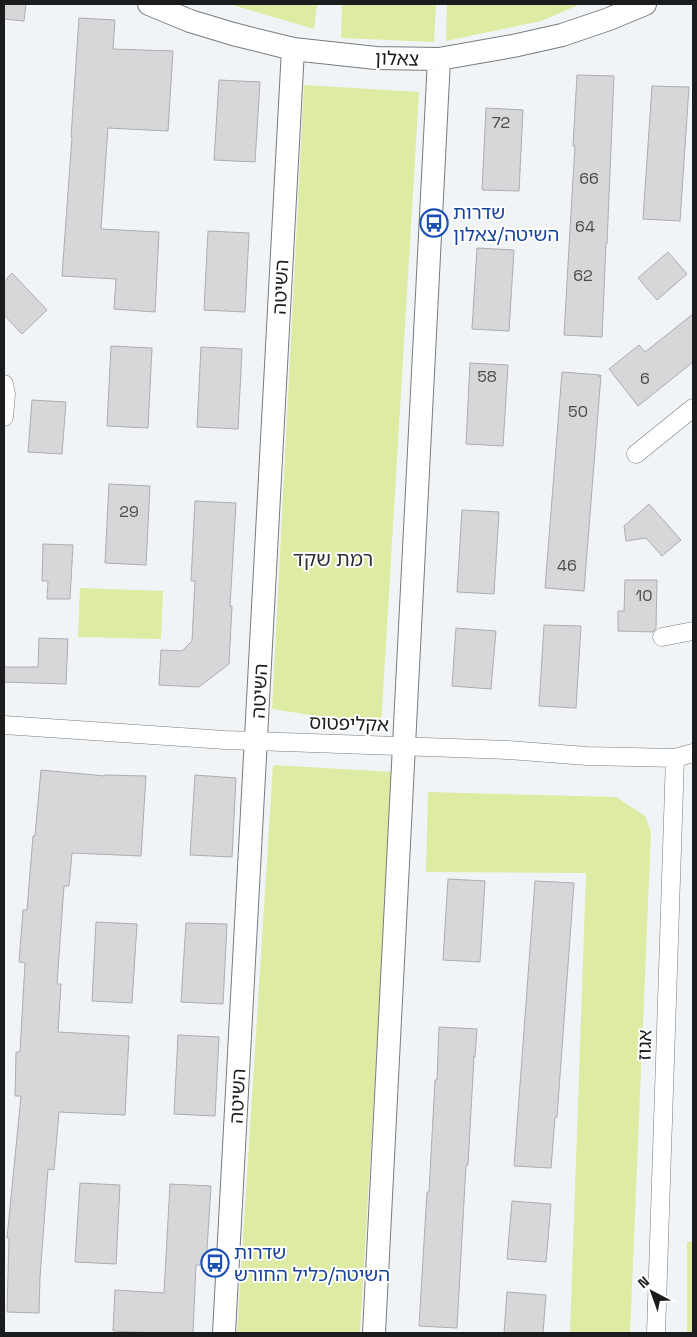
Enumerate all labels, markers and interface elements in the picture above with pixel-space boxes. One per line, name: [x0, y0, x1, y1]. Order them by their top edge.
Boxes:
street label: צאלון: [375, 45, 419, 72]
house number: 72: [492, 112, 510, 133]
house number: 66: [579, 168, 599, 189]
place label: שדרות השיטה/צאלון: [453, 200, 559, 247]
bus stop icon: שדרות השיטה/צאלון: [419, 208, 449, 238]
house number: 64: [575, 216, 595, 237]
street label: השיטה: [267, 259, 294, 315]
house number: 62: [573, 265, 593, 286]
house number: 58: [477, 366, 497, 387]
house number: 6: [640, 368, 650, 389]
house number: 50: [568, 401, 588, 422]
house number: 29: [119, 501, 139, 522]
district label: רמת שקד: [293, 546, 373, 572]
house number: 46: [557, 555, 577, 576]
house number: 10: [636, 585, 652, 606]
street label: השיטה: [246, 663, 273, 719]
street label: אקליפטוס: [309, 710, 389, 737]
street label: אגוז: [631, 1029, 658, 1061]
street label: השיטה: [224, 1068, 251, 1124]
place label: שדרות השיטה/כליל החורש: [234, 1240, 390, 1287]
bus stop icon: שדרות השיטה/כליל החורש: [200, 1248, 230, 1278]
north arrow: [627, 1267, 677, 1317]
text: N: [634, 1272, 653, 1292]

